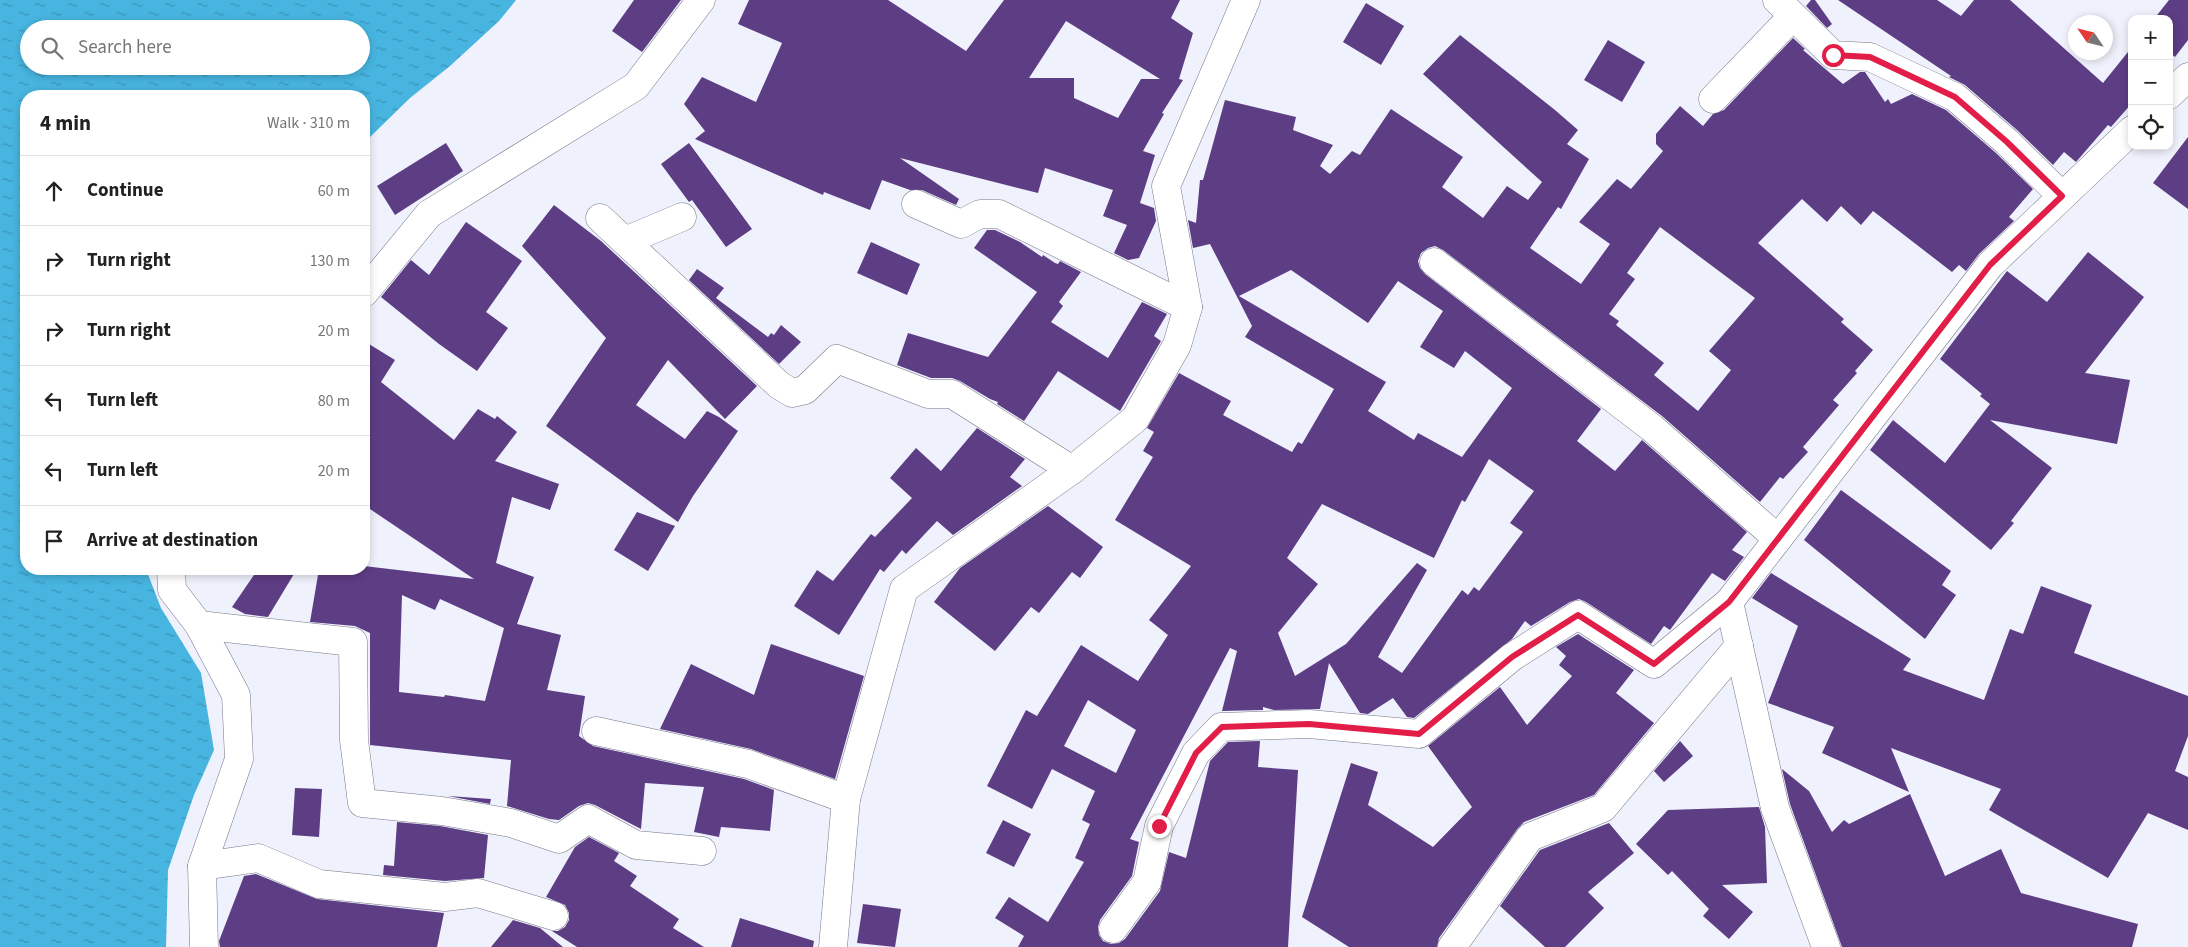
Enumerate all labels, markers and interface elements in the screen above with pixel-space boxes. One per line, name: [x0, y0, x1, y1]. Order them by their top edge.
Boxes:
north arrow: [2068, 15, 2113, 60]
map controls: [2128, 15, 2173, 150]
button: +: [2128, 15, 2173, 60]
search box: [20, 20, 370, 75]
icon: search: [38, 34, 66, 62]
text: Search here: [78, 34, 172, 61]
route start: [1822, 44, 1845, 67]
button: −: [2128, 60, 2173, 105]
button: locate: [2128, 105, 2173, 150]
text: 4 min: [40, 108, 91, 138]
text: Walk · 310 m: [267, 112, 350, 134]
icon: ahead: [40, 177, 68, 205]
text: Continue: [87, 177, 164, 204]
text: 60 m: [318, 180, 350, 202]
icon: right: [40, 247, 68, 275]
text: Turn right: [87, 247, 171, 274]
text: 130 m: [310, 250, 350, 272]
icon: right: [40, 317, 68, 345]
text: Turn right: [87, 317, 171, 344]
text: 20 m: [318, 320, 350, 342]
icon: left: [40, 387, 68, 415]
text: Turn left: [87, 387, 158, 414]
text: 80 m: [318, 390, 350, 412]
icon: left: [40, 457, 68, 485]
text: Turn left: [87, 457, 158, 484]
text: 20 m: [318, 460, 350, 482]
icon: arrive: [40, 527, 68, 555]
text: Arrive at destination: [87, 527, 258, 554]
route end: [1148, 815, 1171, 838]

